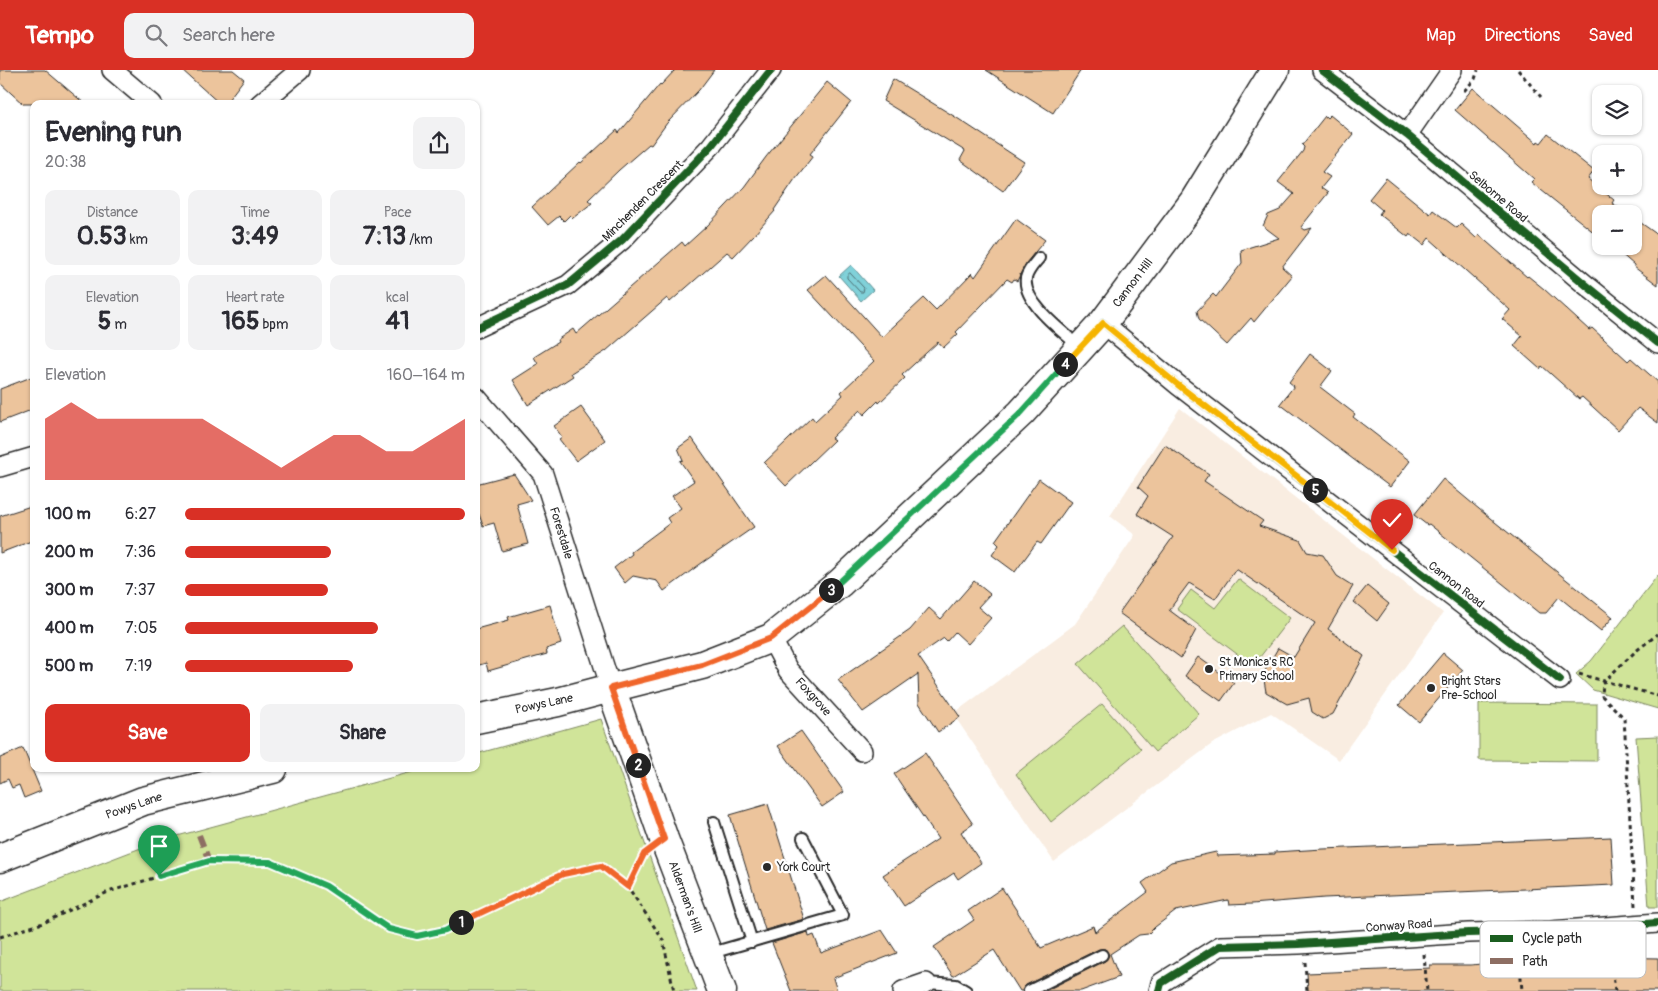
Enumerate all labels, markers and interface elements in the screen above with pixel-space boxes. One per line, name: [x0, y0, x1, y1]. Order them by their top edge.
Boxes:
search box: [124, 13, 474, 58]
text: Tempo: [25, 21, 94, 50]
icon: search: [142, 21, 170, 49]
text: Search here: [182, 23, 275, 47]
text: Map: [1426, 24, 1456, 47]
text: Directions: [1484, 24, 1560, 47]
text: Saved: [1588, 24, 1633, 47]
map controls: [1592, 85, 1642, 255]
button: layers: [1592, 85, 1642, 135]
text: Evening run: [45, 115, 182, 150]
button: share: [413, 117, 465, 169]
button: +: [1592, 145, 1642, 195]
text: 20:38: [45, 152, 86, 172]
street label: Minchenden Crescent: [599, 157, 687, 245]
street label: Selborne Road: [1465, 168, 1531, 226]
text: Distance: [87, 204, 138, 221]
text: Time: [240, 204, 270, 221]
text: Pace: [384, 204, 412, 221]
button: −: [1592, 205, 1642, 255]
text: 0.53: [77, 221, 127, 252]
text: 3:49: [231, 221, 279, 252]
text: 7:13: [363, 221, 406, 252]
text: km: [127, 231, 148, 248]
text: /km: [406, 231, 433, 248]
street label: Cannon Hill: [1110, 255, 1156, 311]
text: Elevation: [86, 289, 139, 306]
text: Heart rate: [225, 289, 285, 306]
text: kcal: [386, 289, 409, 306]
text: 5: [98, 306, 111, 337]
text: 165: [222, 306, 259, 337]
text: 41: [386, 306, 410, 337]
text: m: [111, 316, 127, 333]
text: bpm: [259, 316, 288, 333]
pin: 4: [1052, 352, 1078, 376]
text: 4: [1061, 356, 1070, 373]
text: Elevation: [45, 365, 106, 385]
text: 160–164 m: [387, 365, 465, 385]
pin: 5: [1302, 478, 1328, 502]
text: 5: [1312, 482, 1319, 499]
pin: [1371, 499, 1413, 550]
text: 100 m: [45, 504, 91, 524]
text: 6:27: [125, 504, 156, 524]
street label: Forestdale: [546, 505, 576, 561]
icon: check: [1378, 506, 1406, 534]
text: 200 m: [45, 542, 93, 562]
text: 7:36: [125, 542, 156, 562]
street label: Cannon Road: [1425, 558, 1487, 612]
pin: 3: [818, 578, 844, 602]
text: 300 m: [45, 580, 93, 600]
text: 7:37: [125, 580, 155, 600]
text: 3: [828, 582, 835, 599]
text: 400 m: [45, 618, 94, 638]
text: 7:05: [125, 618, 157, 638]
place label: St Monica's RC Primary School: [1219, 655, 1294, 684]
text: 500 m: [45, 656, 93, 676]
text: 7:19: [125, 656, 152, 676]
marker: St Monica's RC Primary School: [1203, 663, 1215, 675]
place label: Bright Stars Pre-School: [1441, 674, 1501, 703]
street label: Foxgrove: [792, 675, 834, 719]
marker: Bright Stars Pre-School: [1425, 682, 1437, 694]
street label: Powys Lane: [514, 691, 574, 717]
button: Save: [45, 704, 250, 762]
button: Share: [260, 704, 465, 762]
pin: 2: [626, 752, 650, 778]
text: 2: [635, 757, 642, 774]
street label: Powys Lane: [104, 789, 164, 823]
pin: [138, 825, 180, 876]
icon: arrive: [145, 832, 173, 860]
street label: Alderman's Hill: [665, 859, 705, 935]
place label: York Court: [776, 860, 830, 875]
marker: York Court: [761, 861, 773, 873]
pin: 1: [448, 910, 474, 934]
text: 1: [459, 914, 464, 931]
street label: Conway Road: [1365, 916, 1433, 936]
legend: [1480, 921, 1646, 978]
text: Cycle path: [1522, 930, 1582, 947]
text: Path: [1522, 953, 1547, 970]

